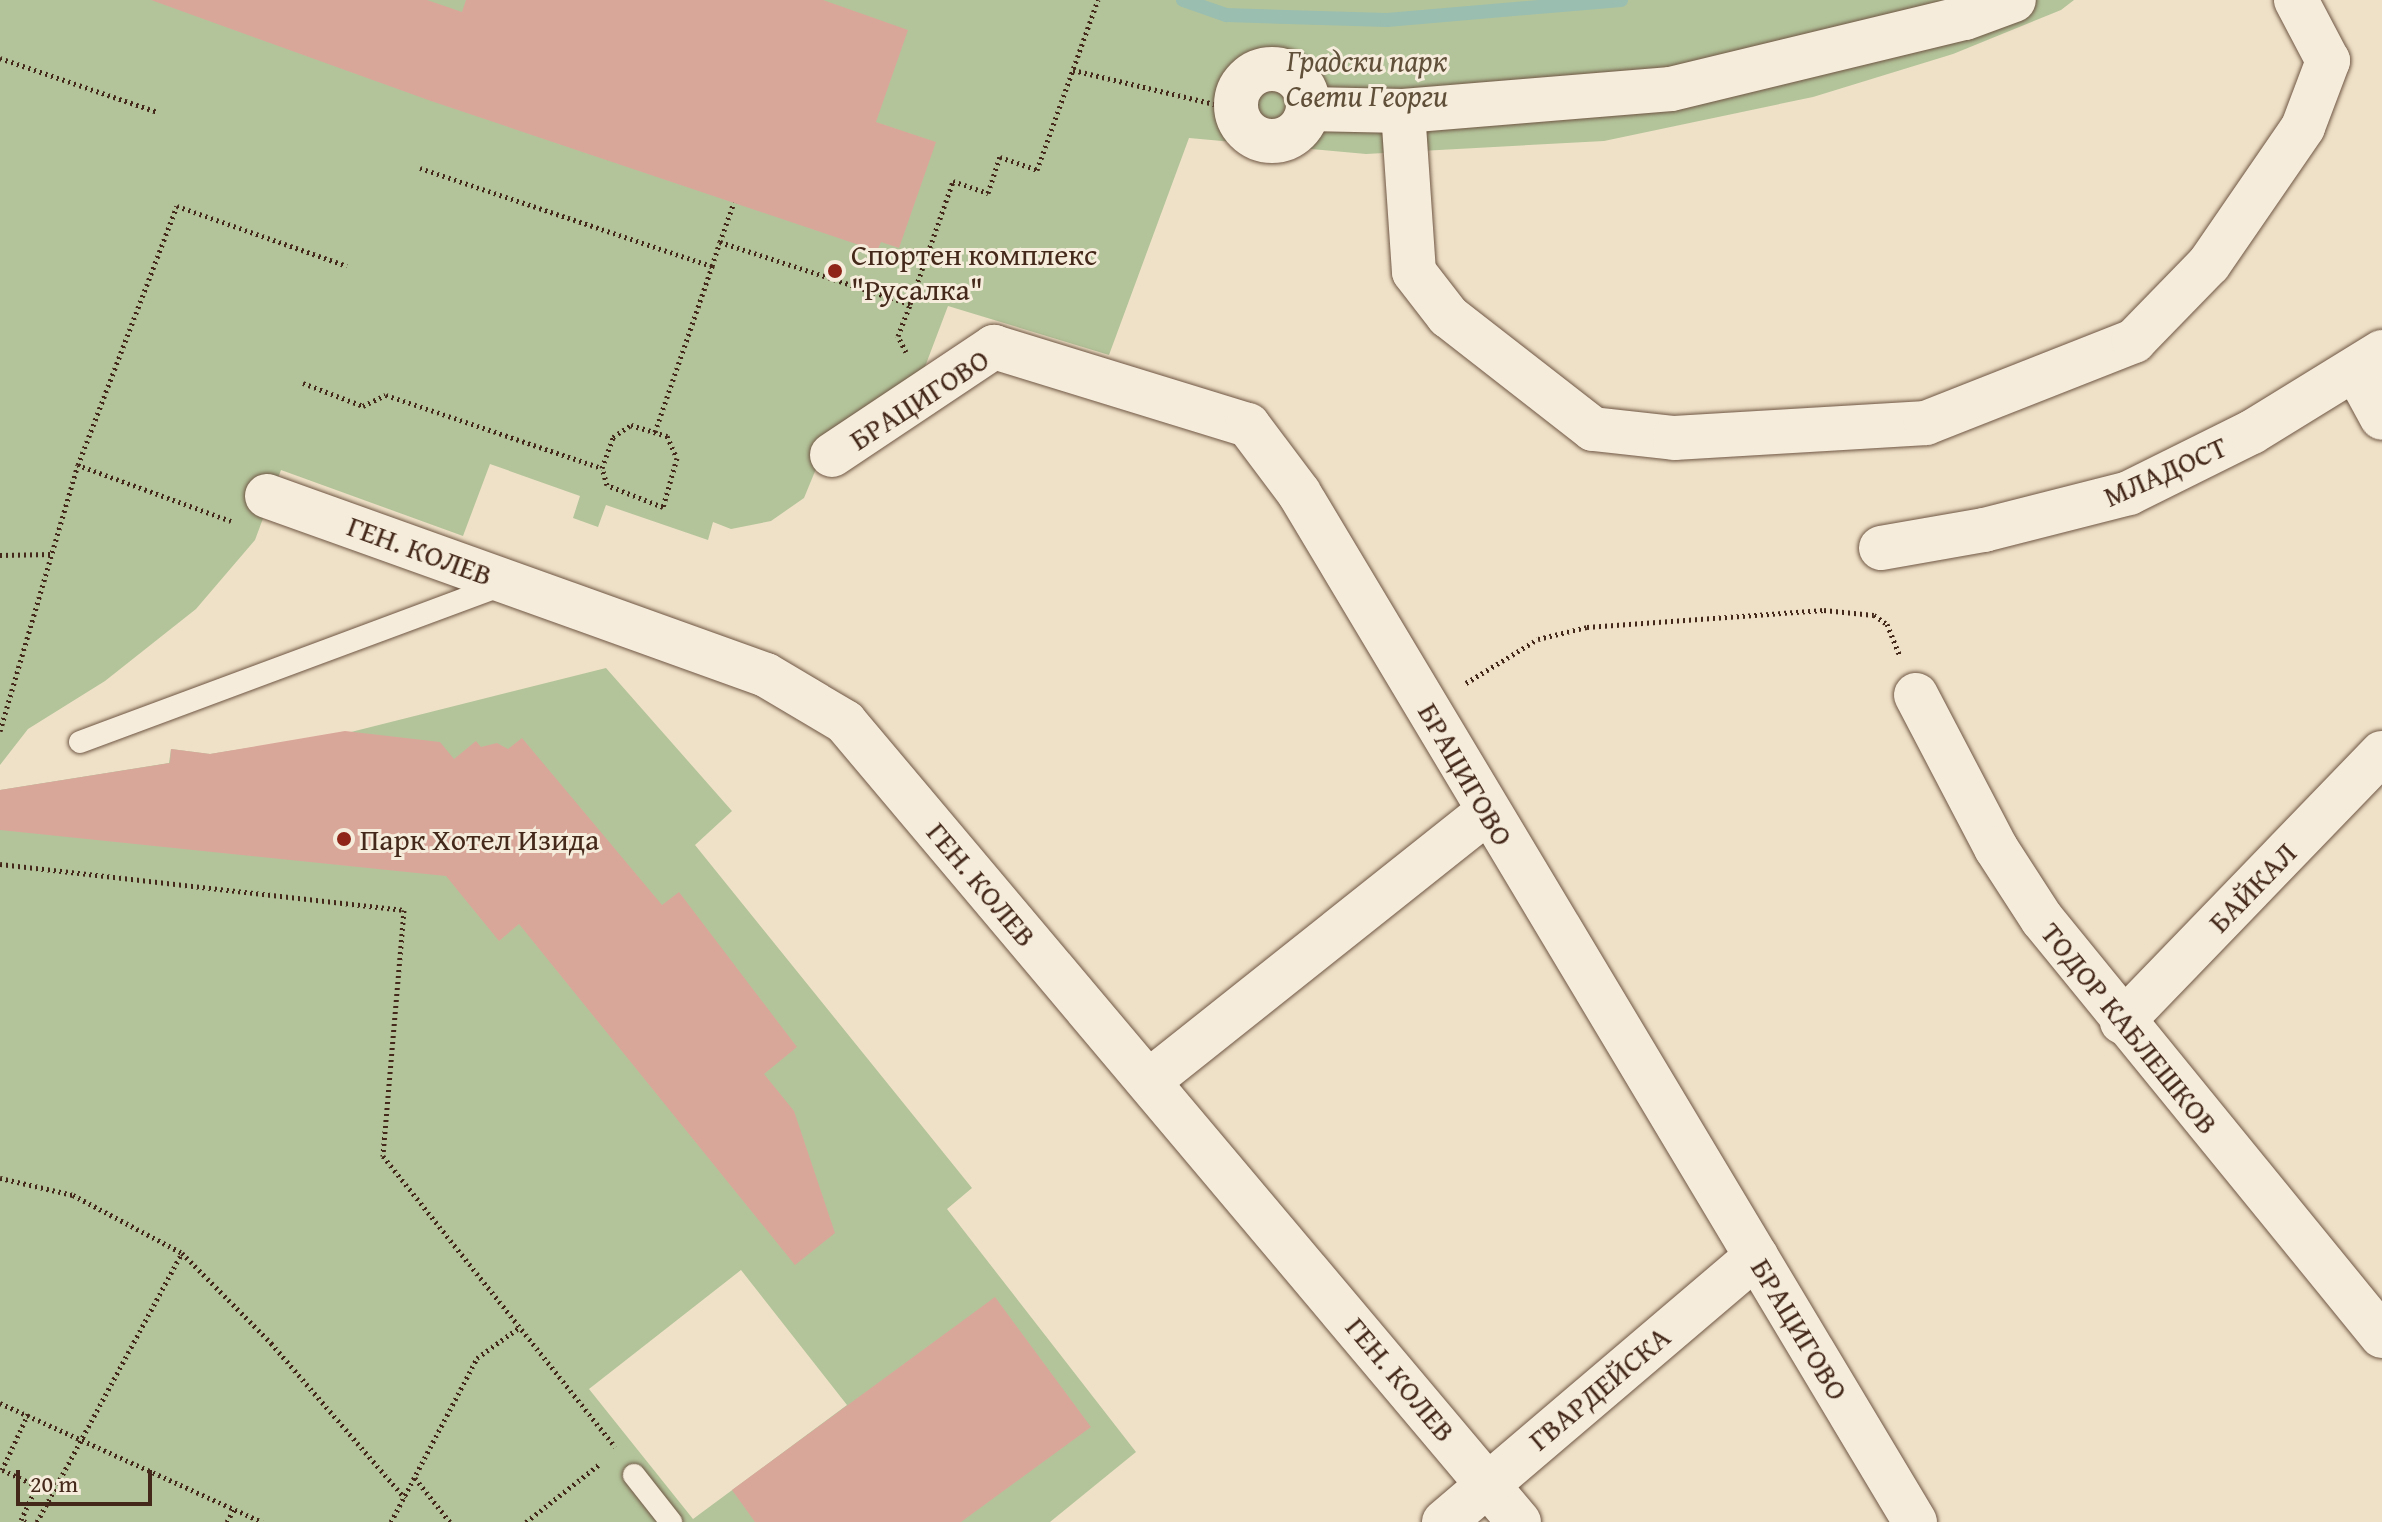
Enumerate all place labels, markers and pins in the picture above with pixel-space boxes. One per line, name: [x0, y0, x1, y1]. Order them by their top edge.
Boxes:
place label: Спортен комплекс "Русалка": [851, 236, 1097, 306]
marker: Спортен комплекс "Русалка": [826, 262, 844, 280]
place label: Парк Хотел Изида: [360, 821, 599, 857]
marker: Парк Хотел Изида: [335, 830, 353, 848]

